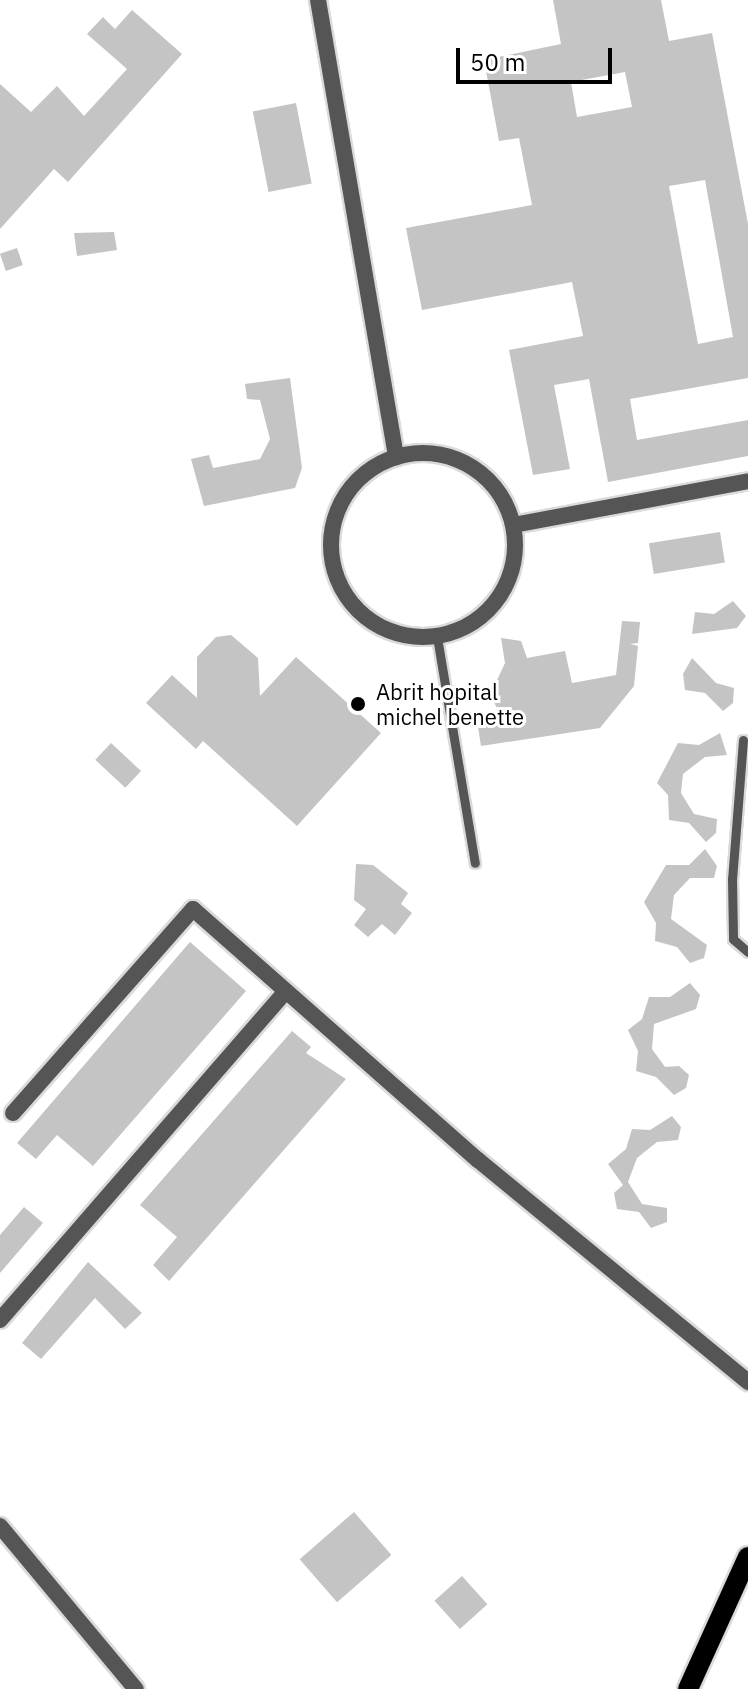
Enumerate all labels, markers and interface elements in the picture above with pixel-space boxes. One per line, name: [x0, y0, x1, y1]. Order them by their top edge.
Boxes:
scale bar: [460, 32, 616, 82]
text: 50 m: [470, 46, 525, 78]
place label: Abrit hopital michel benette: [376, 678, 524, 730]
marker: Abrit hopital michel benette: [347, 693, 369, 715]

